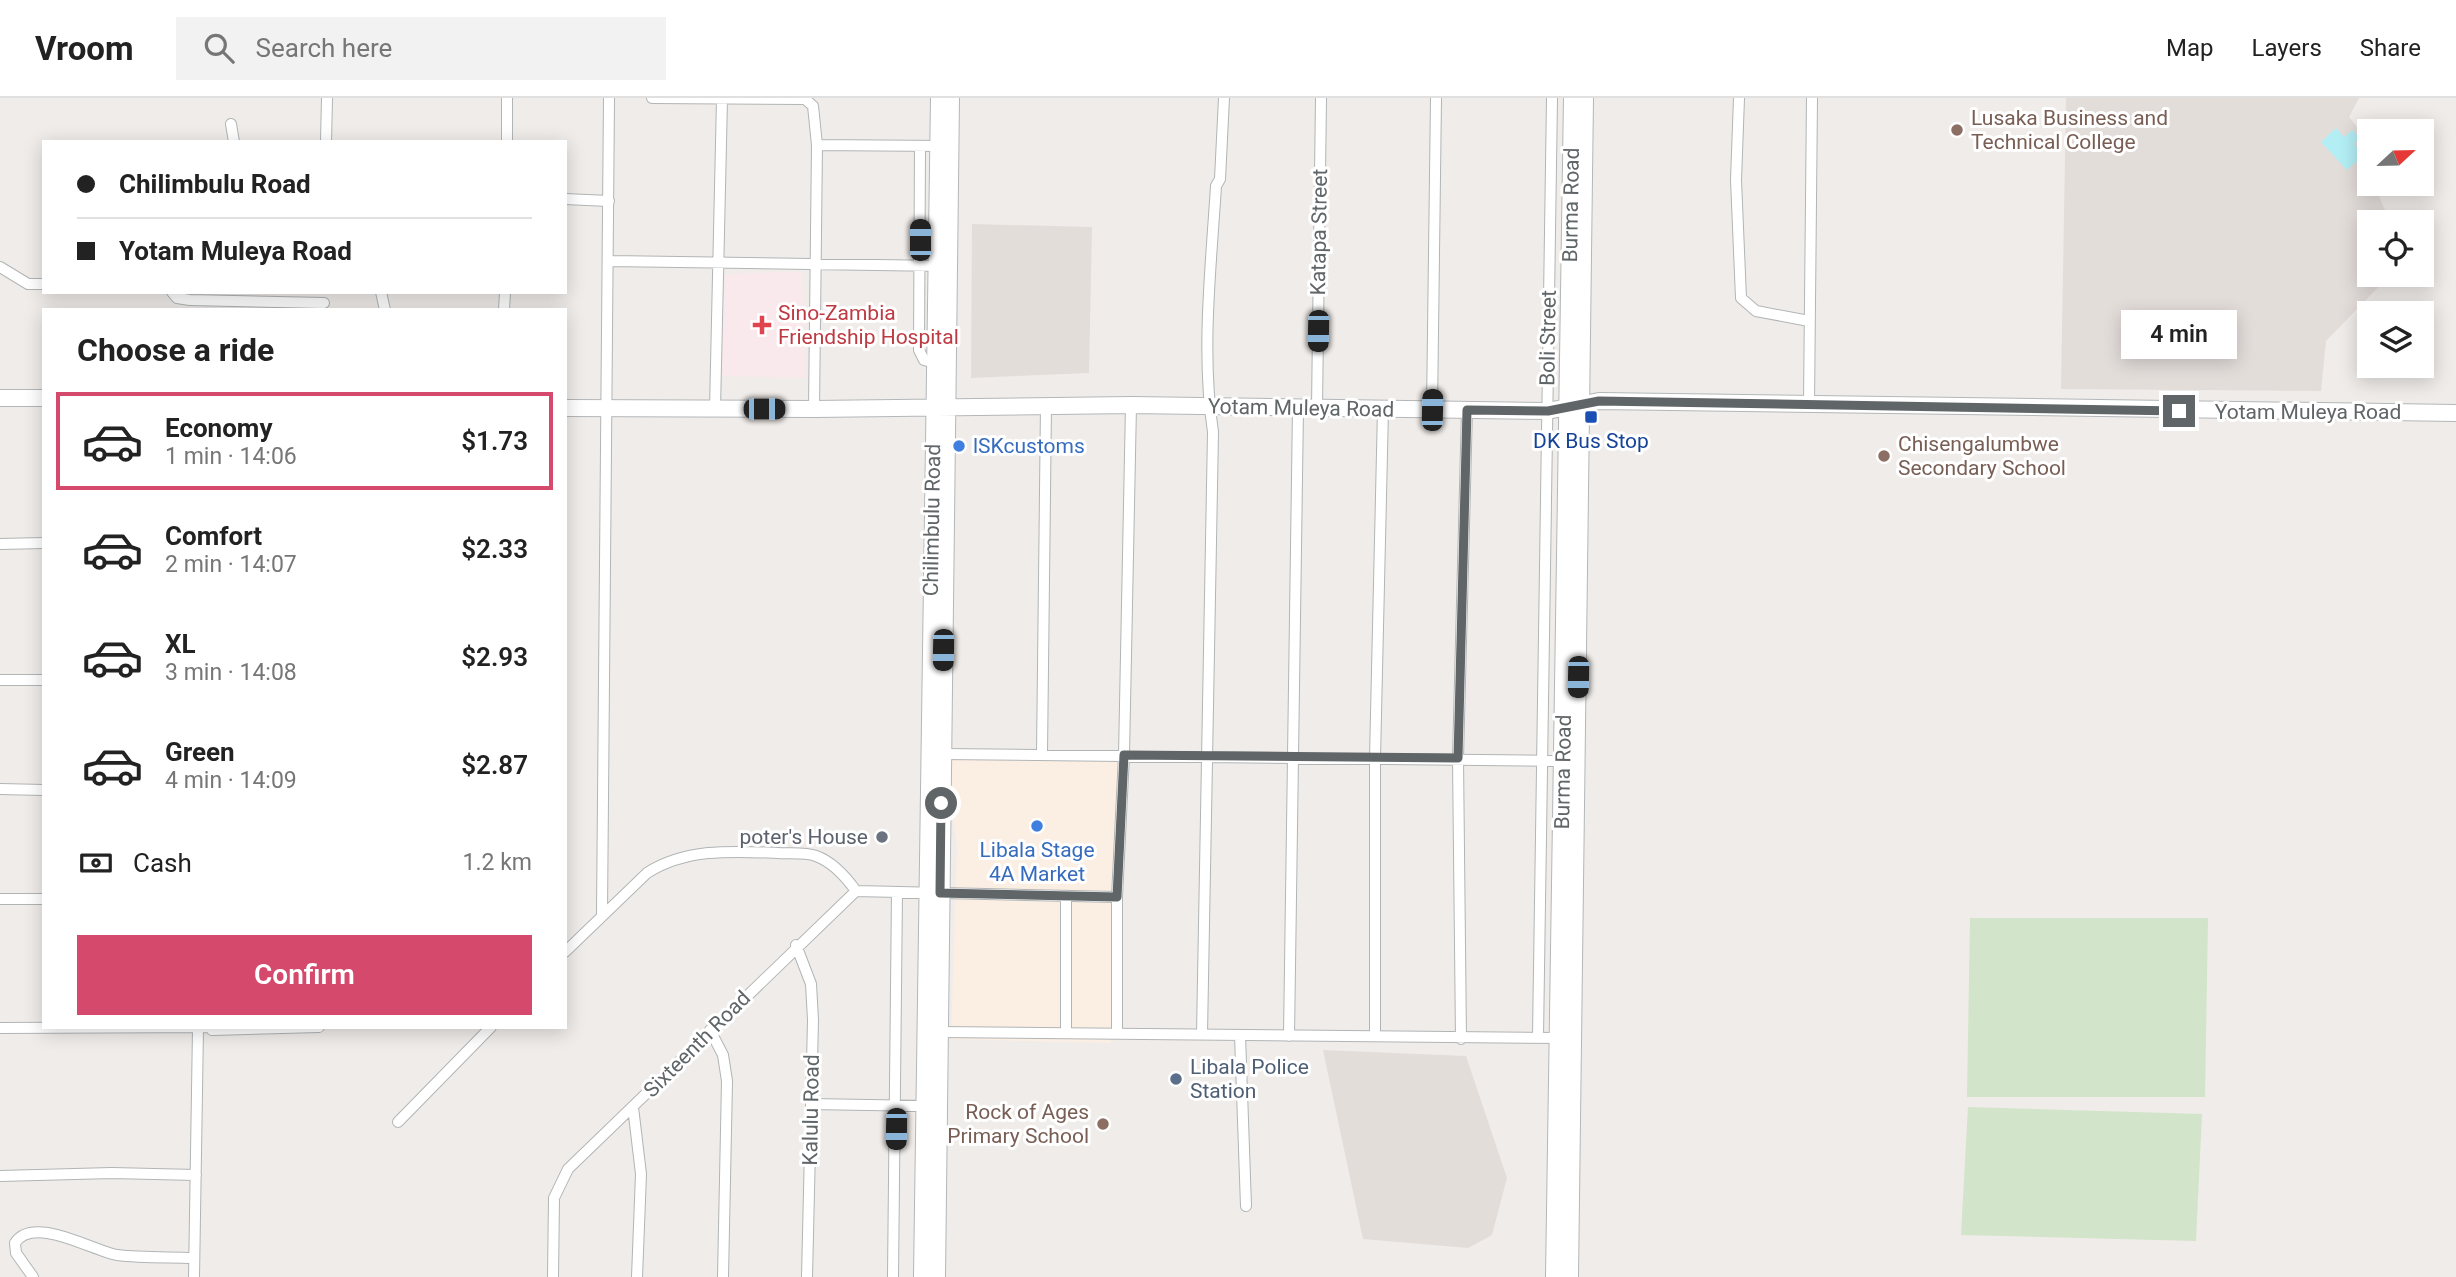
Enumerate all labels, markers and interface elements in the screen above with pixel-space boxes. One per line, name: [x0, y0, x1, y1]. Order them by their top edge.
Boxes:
search box: [176, 17, 666, 80]
text: Vroom: [35, 29, 134, 68]
icon: search: [200, 29, 238, 67]
text: Search here: [256, 33, 392, 63]
text: Map: [2166, 34, 2214, 62]
text: Layers: [2252, 34, 2322, 62]
text: Share: [2360, 34, 2421, 62]
place label: Lusaka Business and Technical College: [1971, 106, 2168, 154]
north arrow: [2357, 119, 2434, 196]
map controls: [2357, 119, 2434, 378]
marker: Lusaka Business and Technical College: [1949, 122, 1965, 138]
street label: Burma Road: [1558, 147, 1584, 263]
street label: Katapa Street: [1306, 168, 1332, 296]
text: Chilimbulu Road: [119, 169, 311, 199]
button: locate: [2357, 210, 2434, 287]
car: [910, 219, 931, 261]
text: Yotam Muleya Road: [119, 236, 352, 266]
street label: Boli Street: [1535, 290, 1561, 386]
place label: Sino-Zambia Friendship Hospital: [778, 301, 959, 349]
button: layers: [2357, 301, 2434, 378]
car: [1308, 310, 1329, 352]
callout: 4 min: [2121, 310, 2237, 358]
marker: Sino-Zambia Friendship Hospital: [752, 315, 772, 335]
text: 4 min: [2150, 321, 2208, 348]
text: Choose a ride: [77, 331, 274, 369]
car: [1422, 389, 1443, 431]
street label: Yotam Muleya Road: [1208, 394, 1394, 422]
route end: [2163, 395, 2195, 427]
car: [744, 399, 786, 420]
street label: Yotam Muleya Road: [2215, 400, 2401, 424]
marker: DK Bus Stop: [1583, 409, 1599, 425]
icon: car: [81, 410, 144, 473]
text: Economy: [165, 413, 272, 443]
text: $1.73: [461, 426, 528, 456]
place label: DK Bus Stop: [1533, 429, 1649, 453]
place label: Chisengalumbwe Secondary School: [1898, 432, 2066, 480]
place label: lSKcustoms: [973, 434, 1085, 458]
marker: lSKcustoms: [951, 438, 967, 454]
text: 1 min · 14:06: [165, 443, 297, 470]
street label: Chilimbulu Road: [919, 444, 945, 596]
marker: Chisengalumbwe Secondary School: [1876, 448, 1892, 464]
icon: car: [81, 518, 144, 581]
text: Comfort: [165, 521, 262, 551]
text: $2.33: [461, 534, 528, 564]
text: 2 min · 14:07: [165, 551, 297, 578]
icon: car: [81, 626, 144, 689]
text: XL: [165, 629, 196, 659]
car: [933, 629, 954, 671]
text: $2.93: [461, 642, 528, 672]
car: [1568, 656, 1589, 698]
text: 3 min · 14:08: [165, 659, 297, 686]
street label: Burma Road: [1550, 714, 1576, 830]
icon: car: [81, 734, 144, 797]
text: Green: [165, 737, 235, 767]
text: $2.87: [461, 750, 528, 780]
text: 4 min · 14:09: [165, 767, 297, 794]
route start: [925, 787, 957, 819]
marker: Libala Stage 4A Market: [1029, 818, 1045, 834]
place label: poter's House: [740, 825, 868, 849]
marker: poter's House: [874, 829, 890, 845]
place label: Libala Stage 4A Market: [979, 838, 1095, 886]
icon: cash: [77, 844, 115, 882]
text: Cash: [133, 848, 192, 878]
text: 1.2 km: [463, 849, 532, 876]
button: Confirm: [77, 935, 532, 1015]
street label: Sixteenth Road: [639, 986, 755, 1102]
street label: Kalulu Road: [798, 1054, 824, 1166]
place label: Libala Police Station: [1190, 1055, 1309, 1103]
marker: Libala Police Station: [1168, 1071, 1184, 1087]
place label: Rock of Ages Primary School: [947, 1100, 1089, 1148]
car: [886, 1108, 907, 1150]
marker: Rock of Ages Primary School: [1095, 1116, 1111, 1132]

